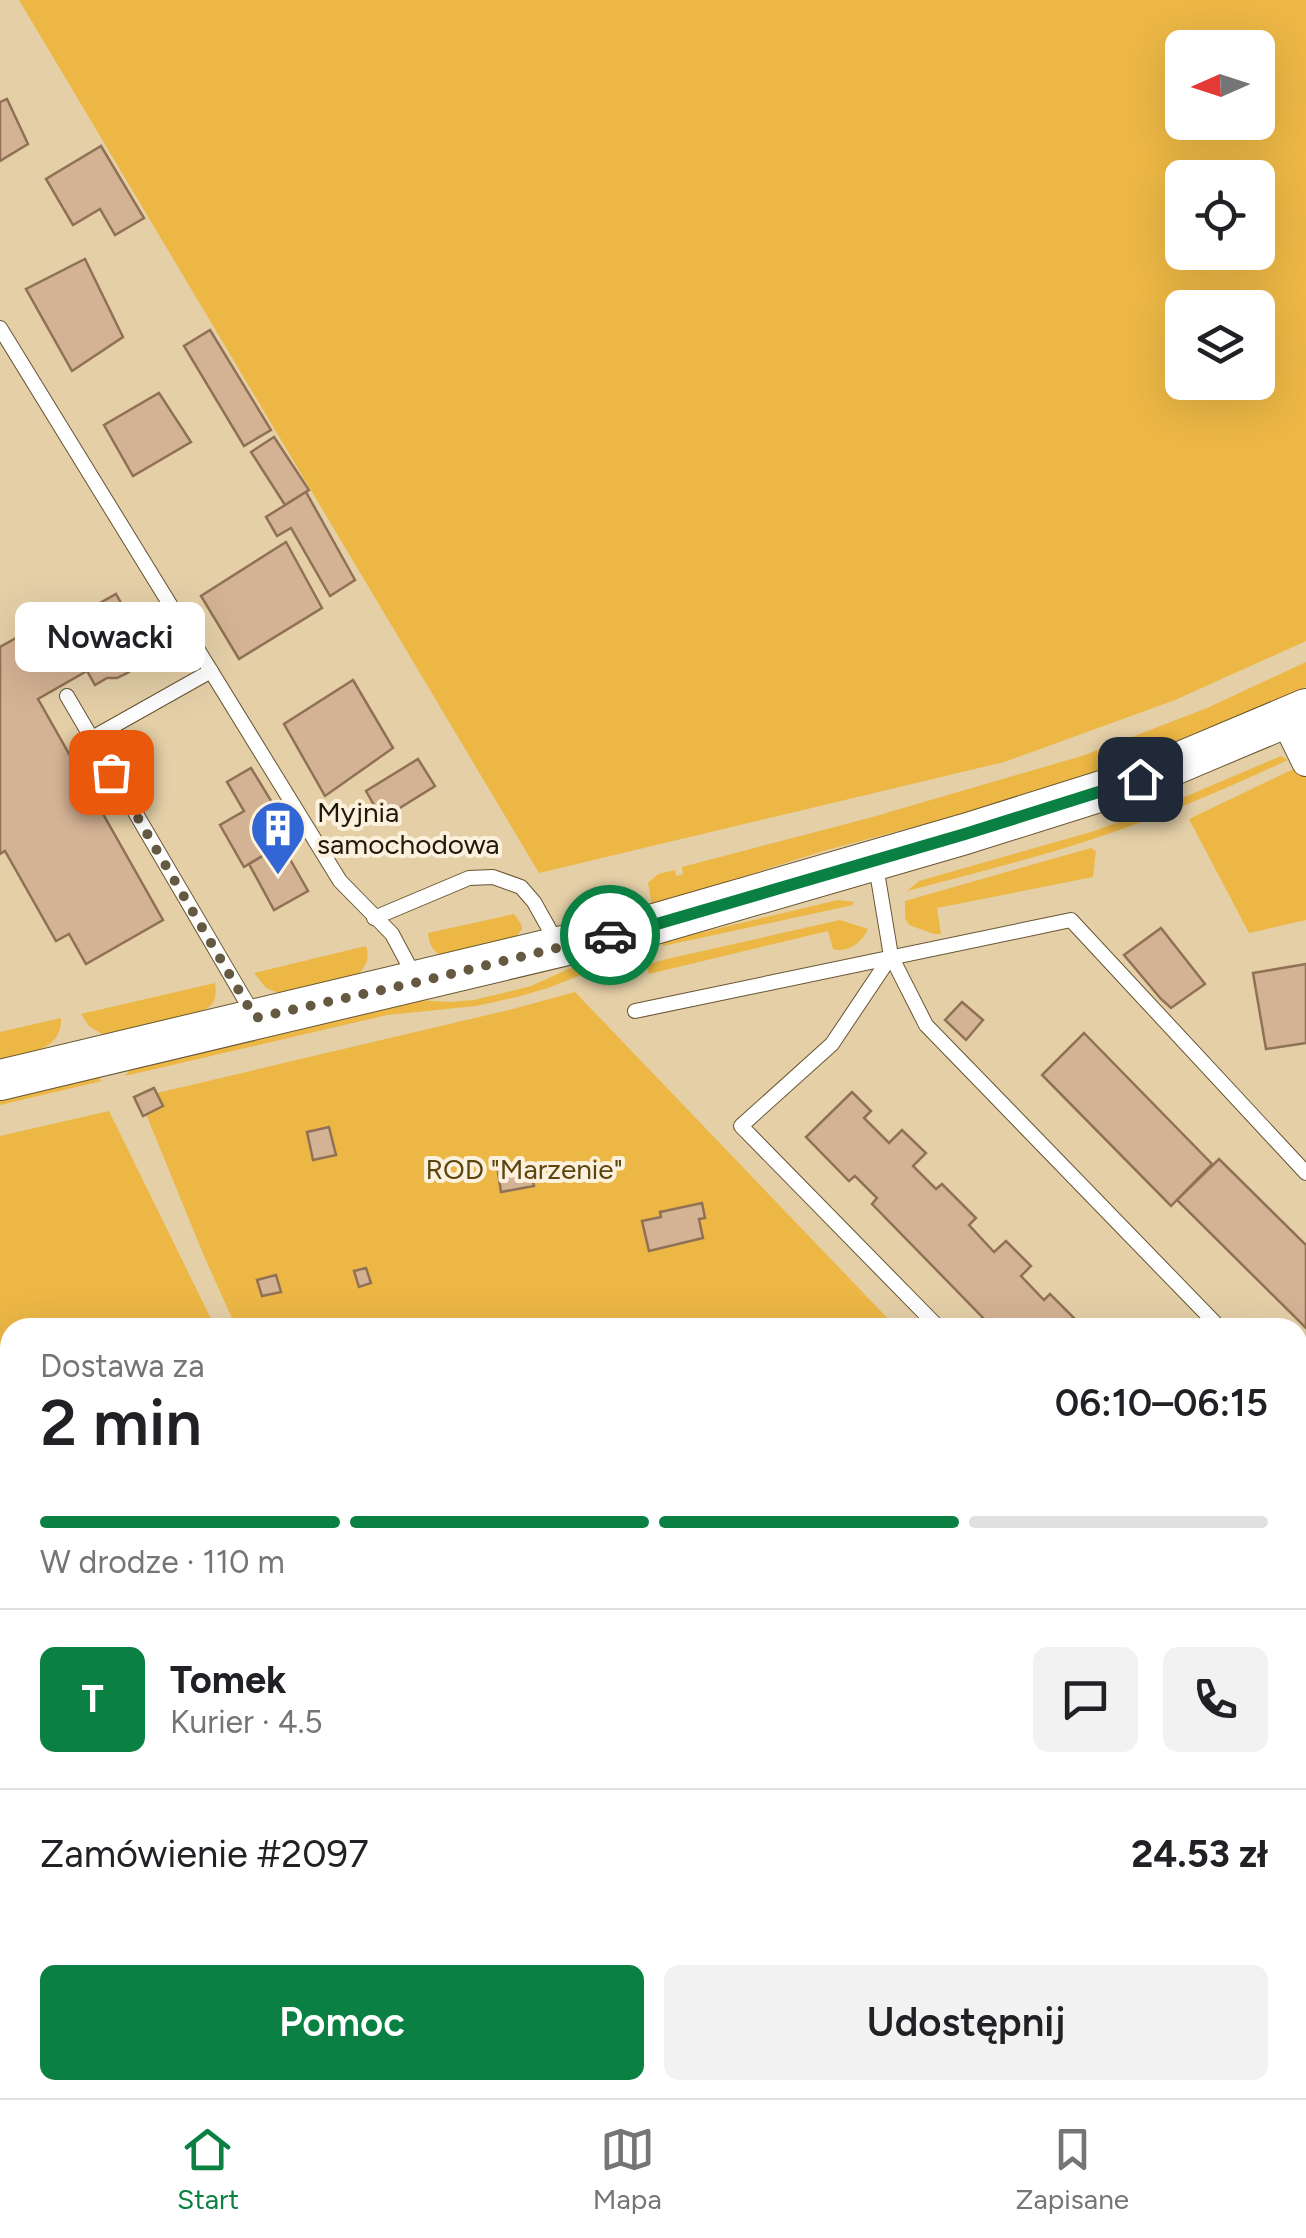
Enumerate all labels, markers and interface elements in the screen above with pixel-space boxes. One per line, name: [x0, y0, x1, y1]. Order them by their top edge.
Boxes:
north arrow: [1165, 30, 1275, 140]
map controls: [1165, 30, 1275, 400]
button: locate: [1165, 160, 1275, 270]
button: layers: [1165, 290, 1275, 400]
callout: Nowacki: [16, 602, 206, 672]
text: Nowacki: [46, 618, 174, 656]
pin: [69, 730, 154, 815]
pin: [1098, 737, 1183, 822]
icon: bag: [84, 745, 139, 800]
icon: home: [1113, 752, 1168, 807]
place label: Myjnia samochodowa: [317, 795, 500, 861]
building icon: Myjnia samochodowa: [248, 798, 308, 877]
courier: [560, 885, 660, 985]
icon: car: [583, 908, 638, 963]
park label: ROD "Marzenie": [425, 1152, 623, 1186]
text: Dostawa za: [40, 1347, 205, 1385]
text: 06:10–06:15: [1055, 1380, 1268, 1426]
text: 2 min: [40, 1383, 202, 1461]
text: W drodze · 110 m: [40, 1543, 285, 1581]
button: chat: [1033, 1647, 1138, 1752]
button: phone: [1163, 1647, 1268, 1752]
text: Tomek: [170, 1657, 286, 1703]
text: T: [81, 1676, 104, 1722]
text: Kurier · 4.5: [170, 1703, 323, 1741]
text: Zamówienie #2097: [40, 1831, 369, 1877]
text: 24.53 zł: [1131, 1831, 1268, 1877]
button: Pomoc: [40, 1965, 644, 2080]
button: Udostępnij: [664, 1965, 1268, 2080]
tab: Start: [177, 2122, 239, 2216]
tab: Mapa: [593, 2122, 662, 2216]
tab: Zapisane: [1016, 2122, 1129, 2216]

